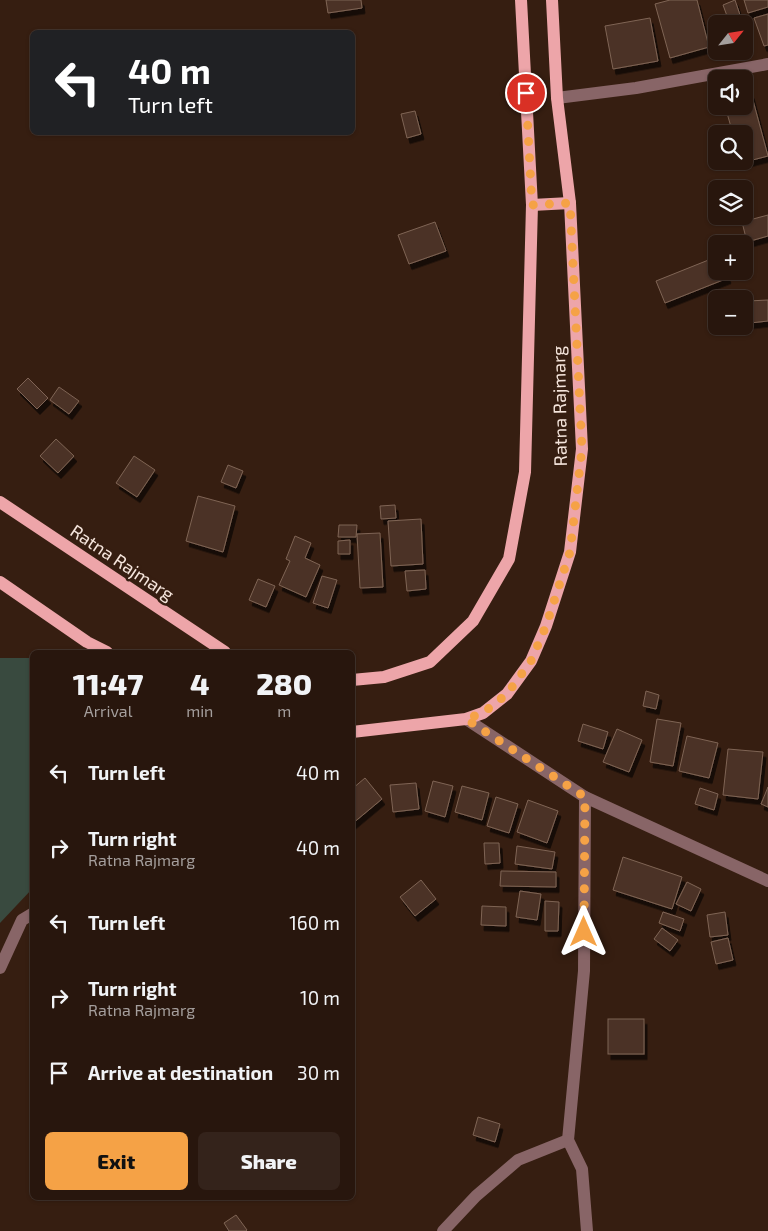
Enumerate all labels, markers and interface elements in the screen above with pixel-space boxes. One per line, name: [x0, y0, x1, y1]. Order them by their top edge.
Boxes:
north arrow: [708, 15, 752, 60]
map controls: [708, 15, 753, 335]
text: 40 m: [128, 49, 211, 91]
icon: left: [45, 50, 110, 115]
button: sound: [708, 70, 753, 115]
pin: [505, 72, 547, 114]
icon: arrive: [512, 79, 540, 107]
text: Turn left: [128, 91, 213, 117]
button: search: [708, 125, 753, 170]
button: layers: [708, 180, 753, 225]
button: +: [708, 235, 753, 280]
button: −: [708, 290, 753, 335]
street label: Ratna Rajmarg: [547, 346, 571, 466]
street label: Ratna Rajmarg: [66, 519, 179, 605]
text: 11:47: [73, 665, 143, 701]
text: 4: [190, 665, 210, 701]
text: 280: [256, 665, 312, 701]
text: Arrival: [84, 701, 132, 720]
text: min: [186, 701, 213, 720]
text: m: [277, 701, 291, 720]
icon: left: [45, 759, 73, 787]
text: Turn left: [88, 761, 165, 784]
text: 40 m: [296, 761, 340, 784]
text: Turn right: [88, 827, 176, 850]
icon: right: [45, 834, 73, 862]
text: 40 m: [296, 836, 340, 859]
text: Ratna Rajmarg: [88, 850, 195, 869]
position arrow: [557, 905, 609, 957]
icon: left: [45, 909, 73, 937]
text: Turn left: [88, 911, 165, 934]
text: 160 m: [289, 911, 340, 934]
text: Turn right: [88, 977, 176, 1000]
icon: right: [45, 984, 73, 1012]
text: 10 m: [300, 986, 340, 1009]
text: Ratna Rajmarg: [88, 1000, 195, 1019]
icon: arrive: [45, 1059, 73, 1087]
text: Arrive at destination: [88, 1061, 273, 1084]
text: 30 m: [297, 1061, 340, 1084]
button: Exit: [45, 1132, 188, 1190]
button: Share: [198, 1132, 340, 1190]

